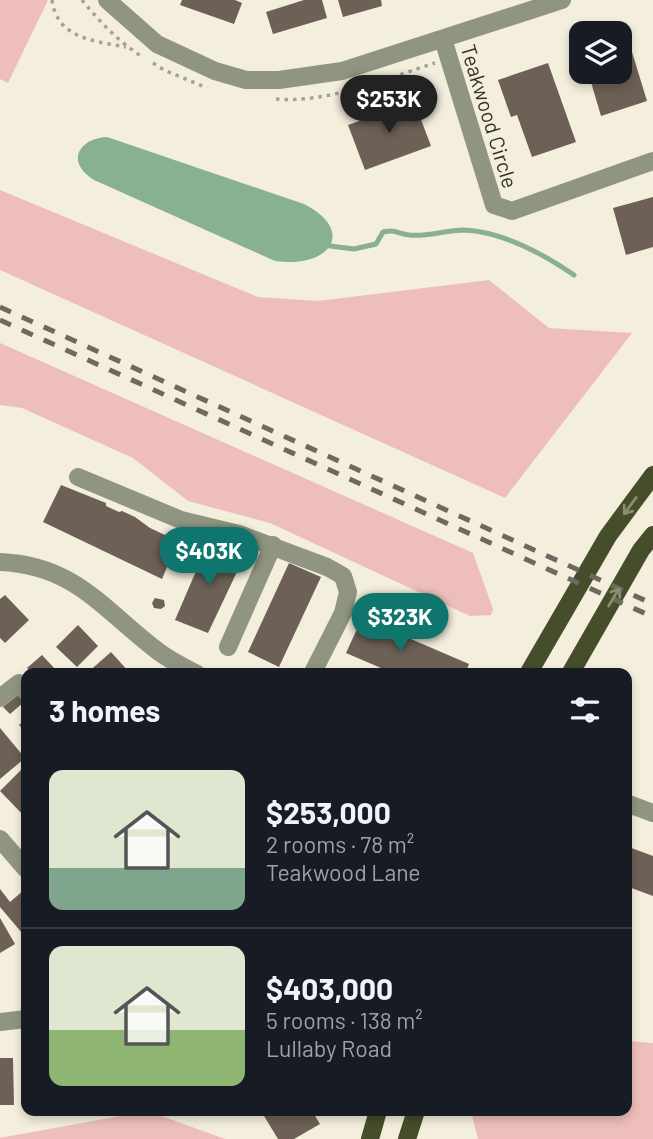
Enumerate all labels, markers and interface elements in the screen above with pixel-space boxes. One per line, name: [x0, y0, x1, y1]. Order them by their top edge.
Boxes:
map controls: [569, 21, 632, 84]
button: layers: [569, 21, 632, 84]
street label: Teakwood Circle: [456, 41, 524, 191]
pin: $253K: [340, 76, 438, 135]
text: $253K: [356, 84, 422, 112]
one-way arrow: [623, 496, 637, 515]
pin: $403K: [160, 528, 258, 587]
text: $403K: [176, 536, 243, 564]
one-way arrow: [607, 587, 621, 607]
pin: $323K: [351, 594, 449, 653]
text: $323K: [368, 602, 432, 630]
icon: filters: [566, 691, 604, 729]
text: 3 homes: [49, 692, 160, 728]
text: $253,000: [266, 794, 391, 830]
icon: home: [105, 798, 189, 882]
text: 2 rooms · 78 m²: [266, 830, 414, 858]
text: Teakwood Lane: [266, 858, 421, 886]
text: $403,000: [266, 970, 393, 1006]
icon: home: [105, 974, 189, 1058]
text: 5 rooms · 138 m²: [266, 1006, 423, 1034]
text: Lullaby Road: [266, 1034, 392, 1062]

